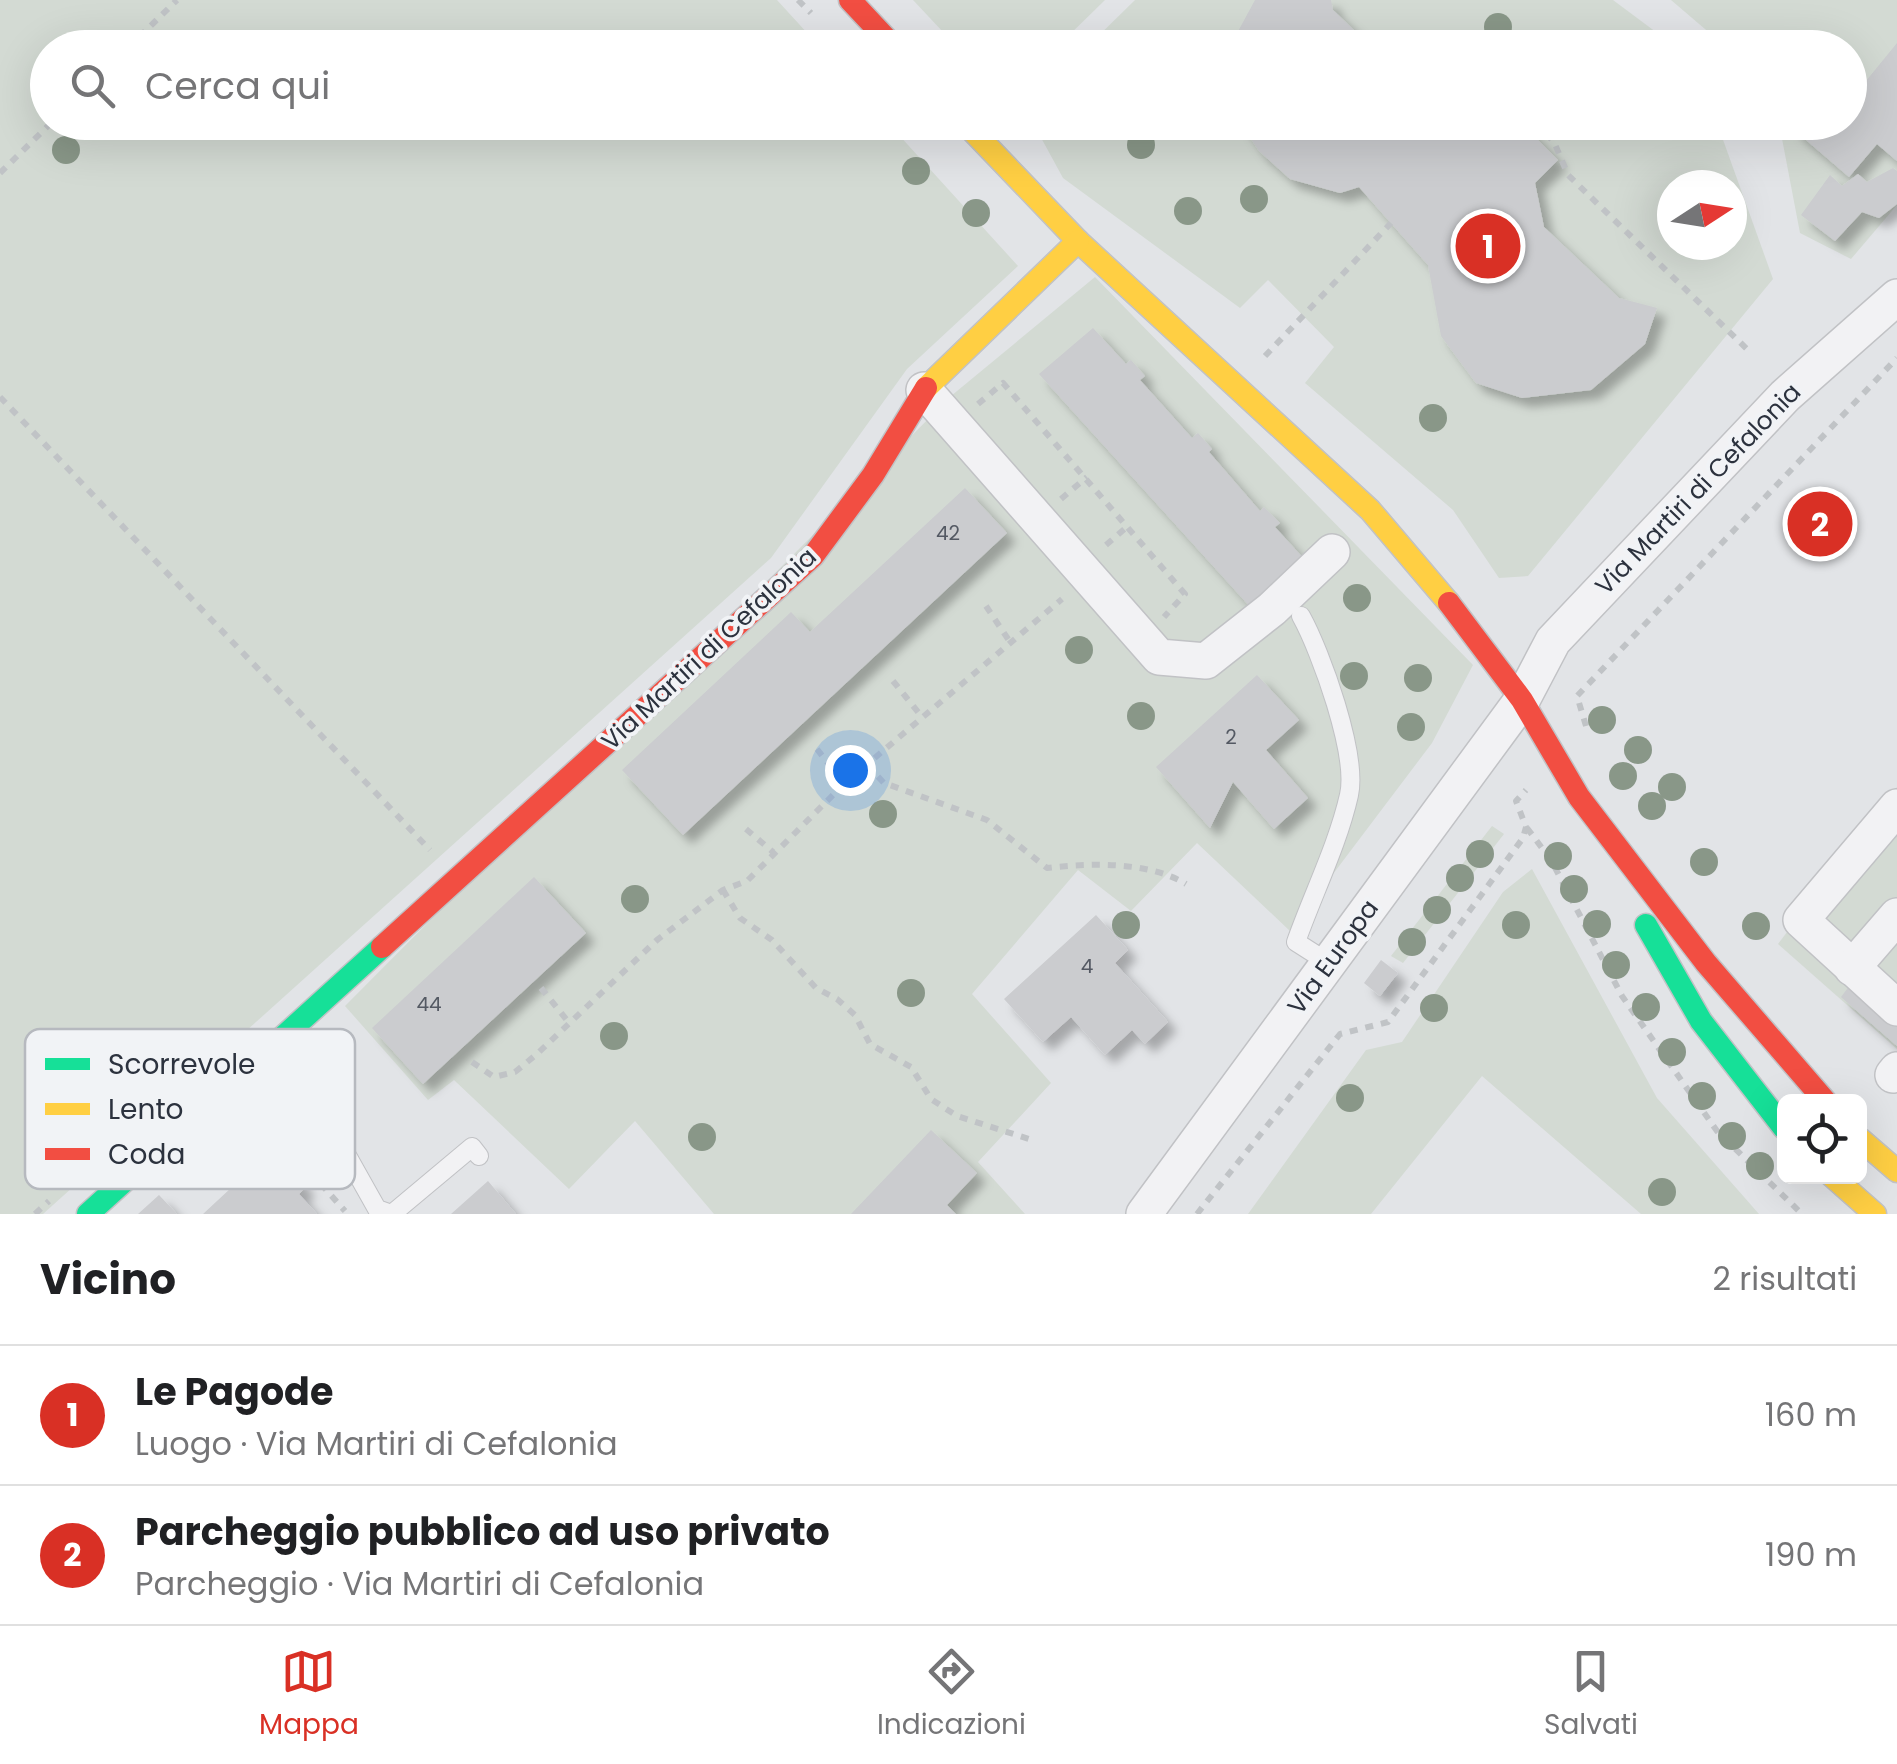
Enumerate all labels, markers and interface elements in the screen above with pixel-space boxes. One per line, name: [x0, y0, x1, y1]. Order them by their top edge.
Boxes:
search box: [30, 30, 1867, 140]
icon: search: [65, 58, 120, 113]
text: Cerca qui: [145, 59, 330, 112]
north arrow: [1657, 170, 1747, 260]
pin: 1: [1456, 208, 1520, 284]
street label: Via Martiri di Cefalonia: [1587, 375, 1809, 603]
pin: 2: [1788, 486, 1852, 562]
house number: 42: [936, 519, 960, 547]
street label: Via Martiri di Cefalonia: [594, 540, 824, 758]
house number: 2: [1225, 723, 1237, 751]
your location: [825, 745, 876, 796]
street label: Via Europa: [1279, 892, 1387, 1022]
house number: 4: [1081, 952, 1093, 980]
house number: 44: [416, 990, 442, 1018]
legend: [25, 1029, 355, 1189]
text: Scorrevole: [108, 1045, 255, 1084]
text: Lento: [108, 1090, 184, 1129]
map controls: [1777, 1094, 1867, 1184]
button: locate: [1777, 1094, 1867, 1184]
text: Coda: [108, 1135, 185, 1174]
text: Vicino: [40, 1250, 176, 1309]
text: 2 risultati: [1712, 1256, 1857, 1301]
text: Le Pagode: [135, 1365, 333, 1418]
text: 1: [66, 1392, 79, 1437]
text: 160 m: [1765, 1392, 1857, 1437]
text: Luogo · Via Martiri di Cefalonia: [135, 1421, 618, 1466]
text: Parcheggio pubblico ad uso privato: [135, 1505, 830, 1558]
text: 2: [63, 1532, 82, 1577]
text: 190 m: [1765, 1532, 1857, 1577]
text: Parcheggio · Via Martiri di Cefalonia: [135, 1561, 704, 1606]
tab: Mappa: [259, 1644, 359, 1746]
tab: Indicazioni: [877, 1644, 1026, 1746]
tab: Salvati: [1544, 1644, 1638, 1746]

